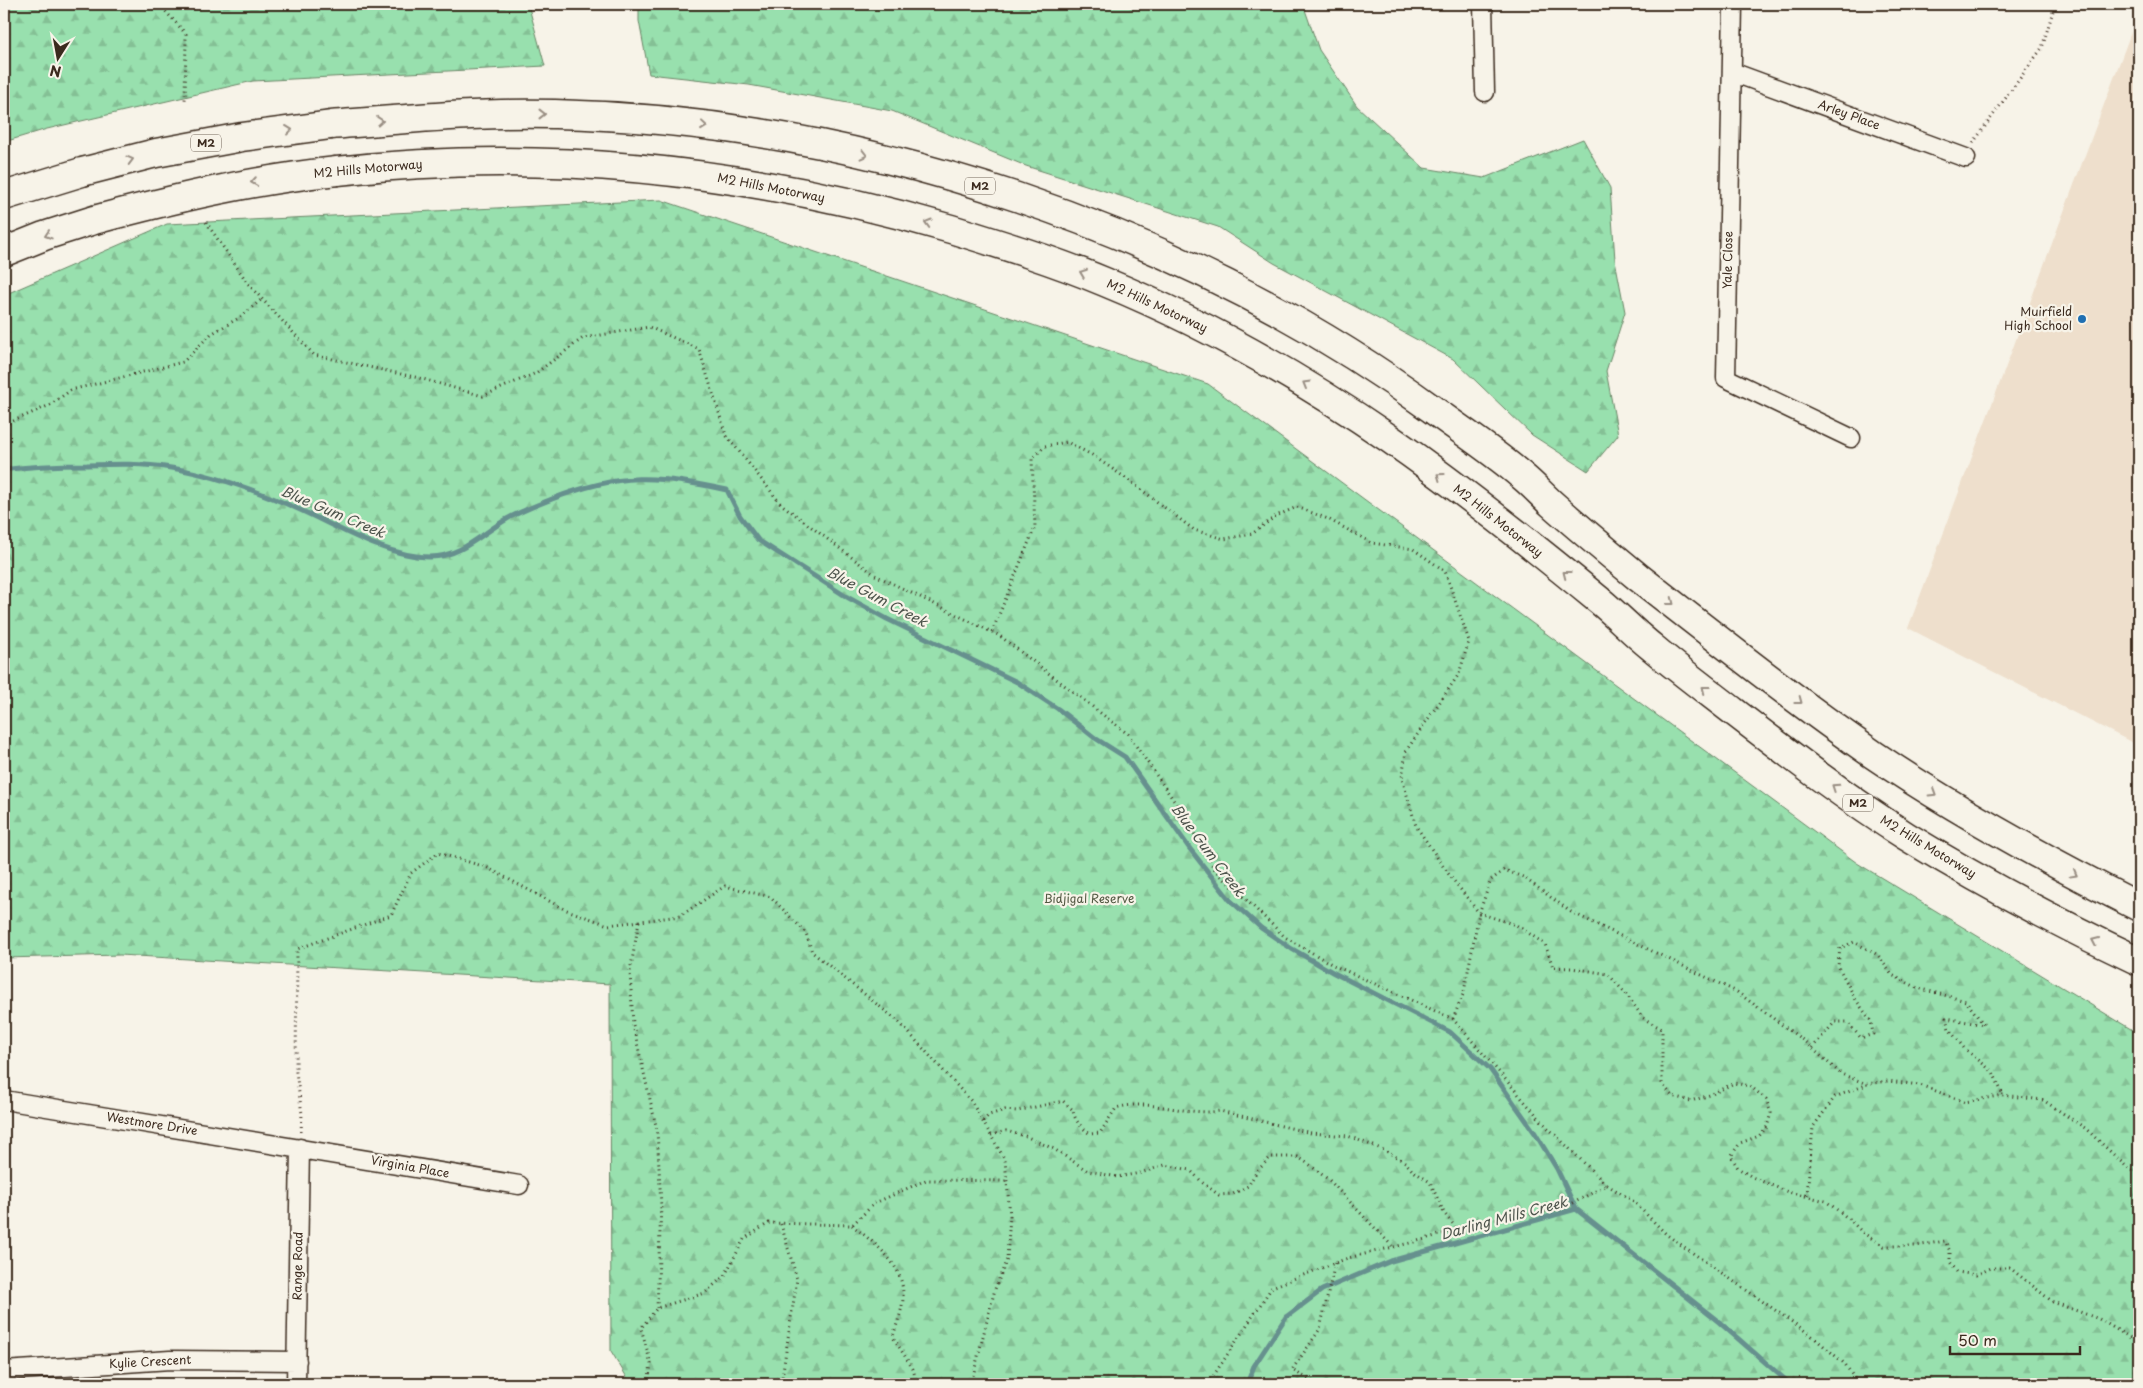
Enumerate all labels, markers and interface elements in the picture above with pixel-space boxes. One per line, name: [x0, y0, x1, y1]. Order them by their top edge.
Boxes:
north arrow: [32, 32, 82, 82]
text: N: [48, 60, 63, 83]
street label: Arley Place: [1816, 95, 1883, 134]
one-way arrow: [538, 109, 546, 119]
one-way arrow: [376, 116, 384, 127]
one-way arrow: [700, 120, 708, 131]
one-way arrow: [285, 126, 294, 136]
road number: M2: [191, 134, 221, 152]
one-way arrow: [859, 149, 868, 160]
street label: M2 Hills Motorway: [313, 154, 423, 182]
one-way arrow: [125, 155, 134, 166]
street label: M2 Hills Motorway: [716, 168, 827, 206]
one-way arrow: [250, 176, 258, 187]
road number: M2: [965, 178, 995, 195]
one-way arrow: [925, 218, 933, 228]
one-way arrow: [45, 229, 53, 239]
street label: Yale Close: [1717, 231, 1737, 289]
one-way arrow: [1079, 269, 1087, 279]
street label: M2 Hills Motorway: [1104, 274, 1211, 336]
place label: Muirfield High School: [2004, 302, 2072, 334]
marker: Muirfield High School: [2076, 313, 2088, 325]
one-way arrow: [1302, 381, 1311, 391]
one-way arrow: [1436, 473, 1446, 482]
water label: Blue Gum Creek: [278, 480, 390, 544]
street label: M2 Hills Motorway: [1450, 480, 1547, 561]
water label: Blue Gum Creek: [823, 561, 933, 633]
one-way arrow: [1562, 571, 1572, 580]
one-way arrow: [1665, 596, 1674, 605]
one-way arrow: [1702, 687, 1711, 695]
one-way arrow: [1793, 695, 1803, 704]
one-way arrow: [1831, 784, 1841, 793]
one-way arrow: [1928, 787, 1937, 796]
road number: M2: [1843, 794, 1873, 811]
water label: Blue Gum Creek: [1166, 799, 1251, 902]
street label: M2 Hills Motorway: [1877, 810, 1980, 882]
one-way arrow: [2069, 867, 2078, 877]
park label: Bidjigal Reserve: [1044, 889, 1134, 907]
one-way arrow: [2091, 936, 2100, 947]
street label: Westmore Drive: [105, 1107, 199, 1139]
street label: Virginia Place: [369, 1150, 451, 1182]
water label: Darling Mills Creek: [1438, 1190, 1571, 1245]
street label: Range Road: [287, 1231, 307, 1301]
scale bar: [1950, 1323, 2080, 1355]
text: 50 m: [1958, 1328, 1997, 1351]
street label: Kylie Crescent: [108, 1350, 192, 1372]

